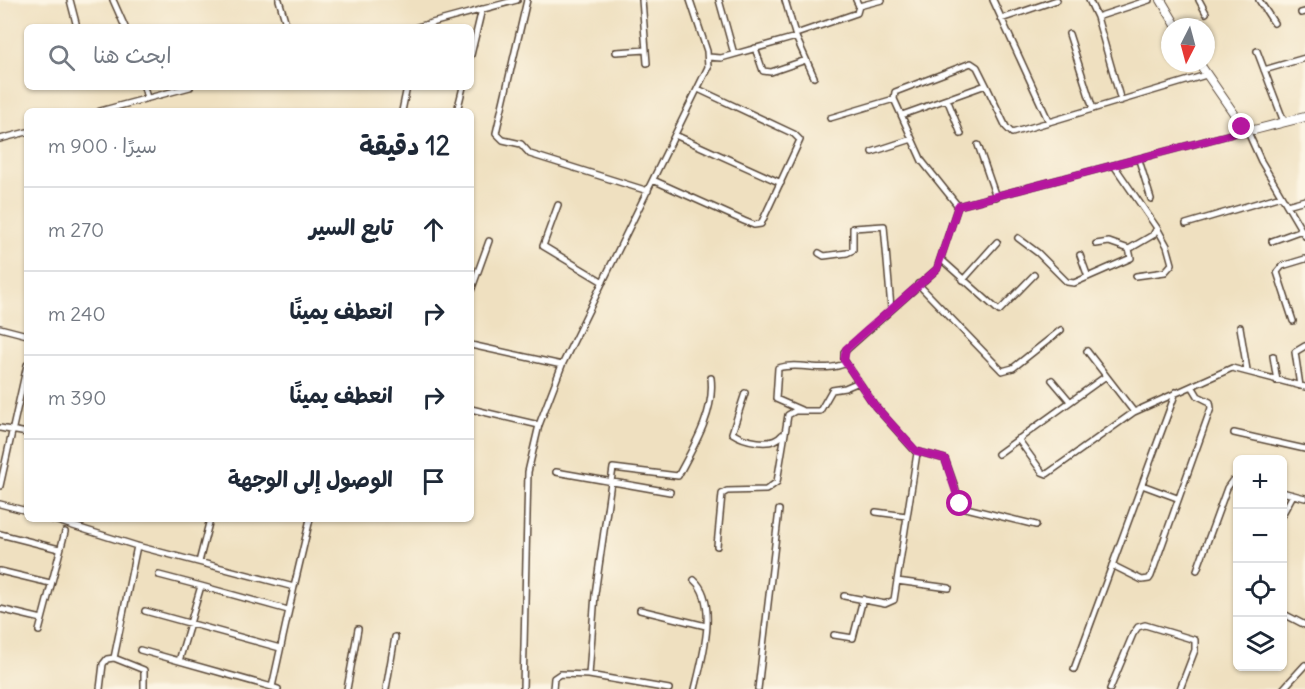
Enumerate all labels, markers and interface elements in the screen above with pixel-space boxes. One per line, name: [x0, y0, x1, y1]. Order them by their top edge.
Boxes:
north arrow: [1161, 18, 1215, 72]
search box: [24, 24, 474, 90]
icon: search: [45, 41, 78, 74]
text: ابحث هنا: [93, 41, 172, 69]
route end: [1228, 113, 1254, 139]
text: 12 دقيقة: [359, 129, 450, 162]
text: سيرًا · 900 m: [48, 133, 157, 158]
text: تابع السير: [309, 213, 393, 241]
icon: ahead: [417, 213, 450, 246]
text: 270 m: [48, 217, 104, 242]
text: انعطف يمينًا: [290, 297, 393, 325]
icon: right: [417, 297, 450, 330]
text: 240 m: [48, 301, 106, 326]
text: انعطف يمينًا: [290, 381, 393, 409]
icon: right: [417, 381, 450, 414]
text: 390 m: [48, 385, 106, 410]
map controls: [1233, 455, 1287, 671]
button: +: [1233, 455, 1287, 509]
text: الوصول إلى الوجهة: [228, 465, 393, 493]
icon: arrive: [417, 465, 450, 498]
route start: [946, 490, 972, 516]
button: −: [1233, 509, 1287, 563]
button: locate: [1233, 563, 1287, 617]
button: layers: [1233, 617, 1287, 671]

